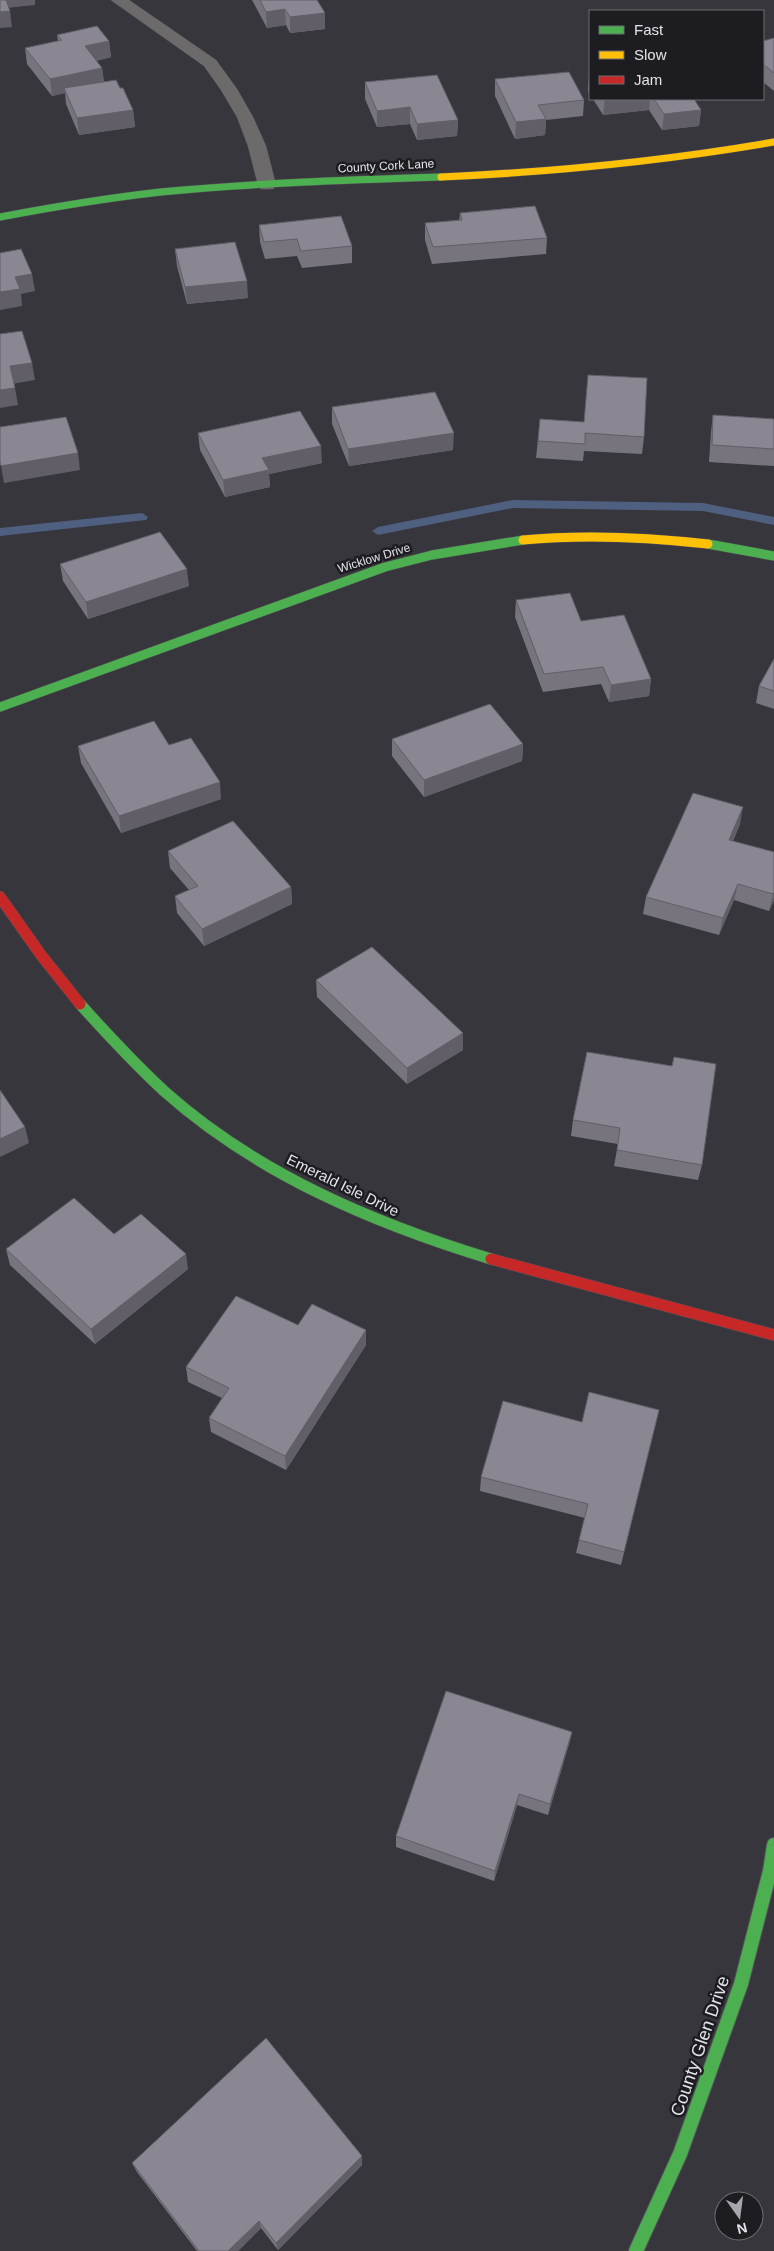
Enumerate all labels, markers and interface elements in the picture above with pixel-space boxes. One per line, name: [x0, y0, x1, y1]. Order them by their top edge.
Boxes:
legend: [589, 10, 764, 100]
text: Fast: [634, 21, 664, 38]
text: Slow: [634, 46, 667, 63]
text: Jam: [634, 71, 662, 88]
street label: County Cork Lane: [337, 156, 435, 176]
street label: Wicklow Drive: [336, 540, 412, 576]
street label: Emerald Isle Drive: [284, 1150, 402, 1220]
street label: County Glen Drive: [667, 1973, 733, 2119]
north arrow: [714, 2191, 764, 2241]
text: N: [735, 2220, 749, 2238]

